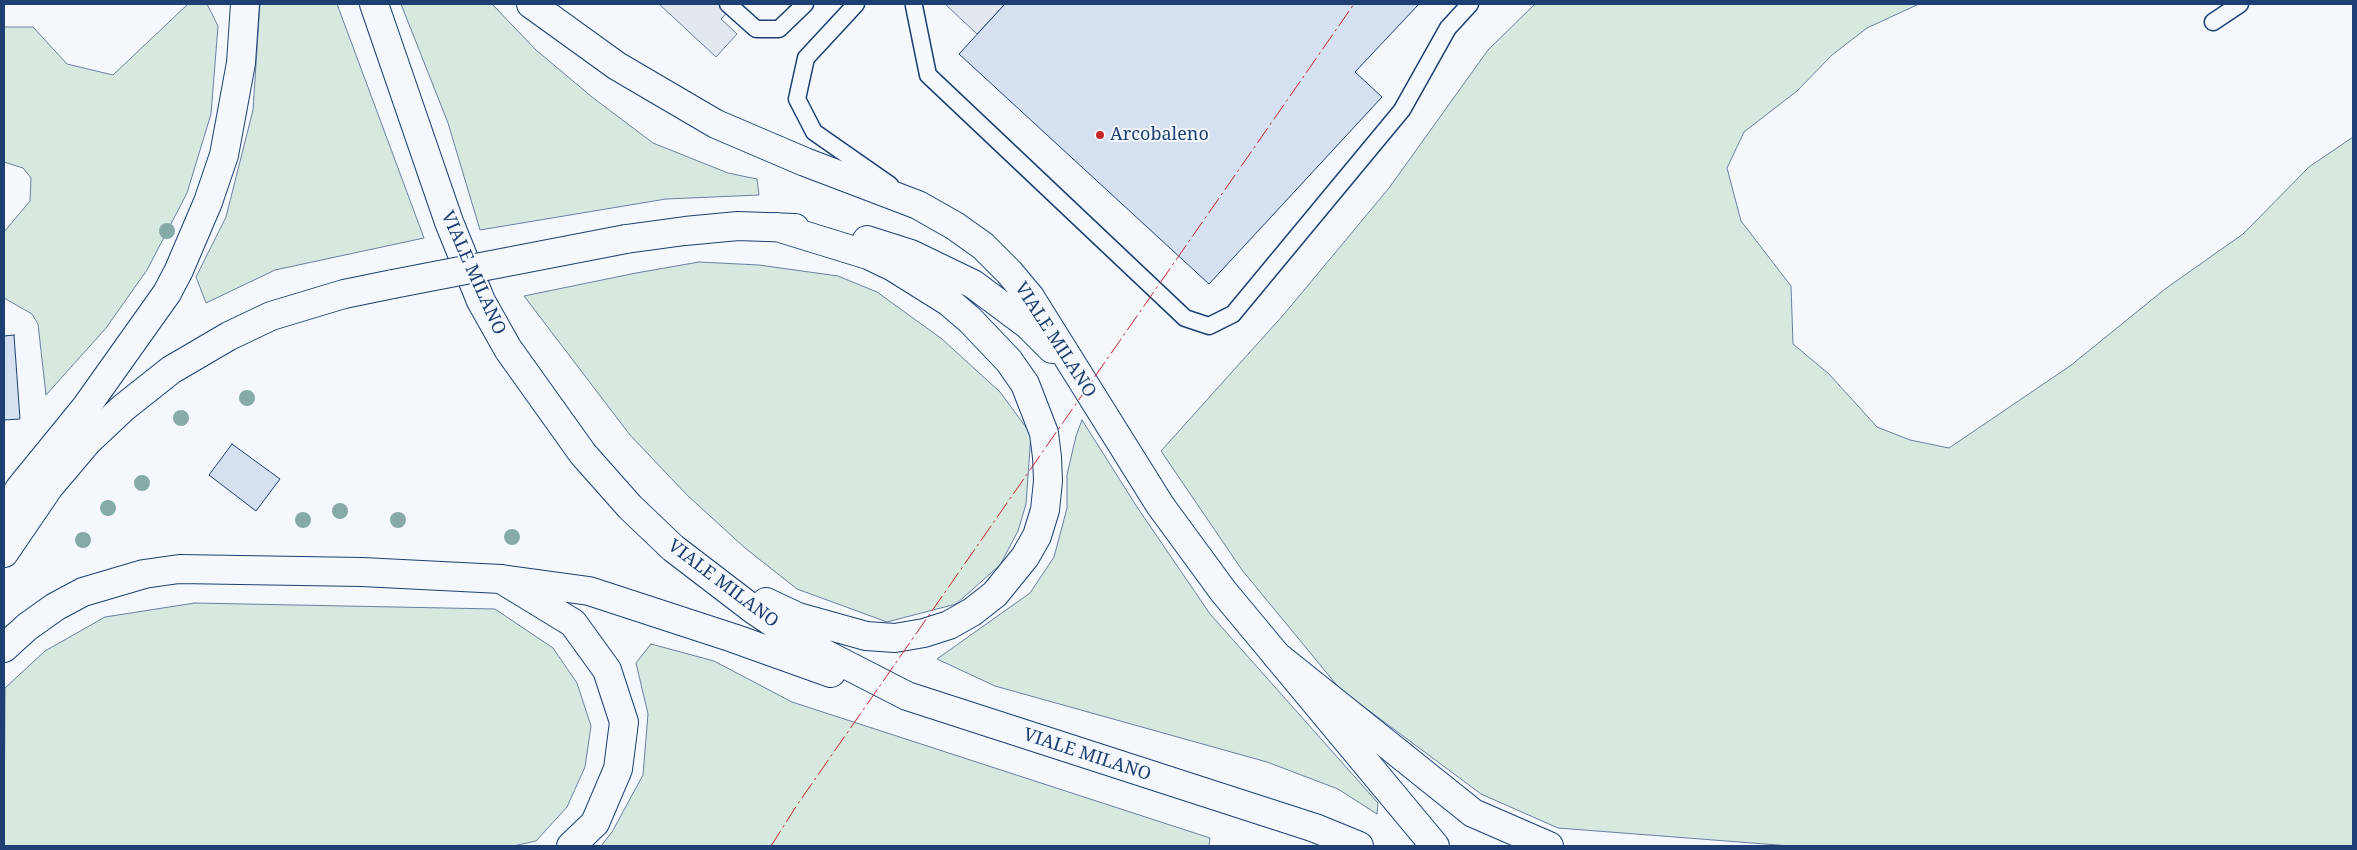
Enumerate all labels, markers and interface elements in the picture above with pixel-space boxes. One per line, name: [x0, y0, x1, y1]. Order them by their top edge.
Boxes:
place label: Arcobaleno: [1110, 124, 1209, 146]
marker: Arcobaleno: [1094, 129, 1106, 141]
street label: VIALE MILANO: [436, 208, 510, 338]
street label: VIALE MILANO: [1010, 278, 1100, 402]
street label: VIALE MILANO: [663, 535, 783, 633]
street label: VIALE MILANO: [1020, 724, 1154, 786]

